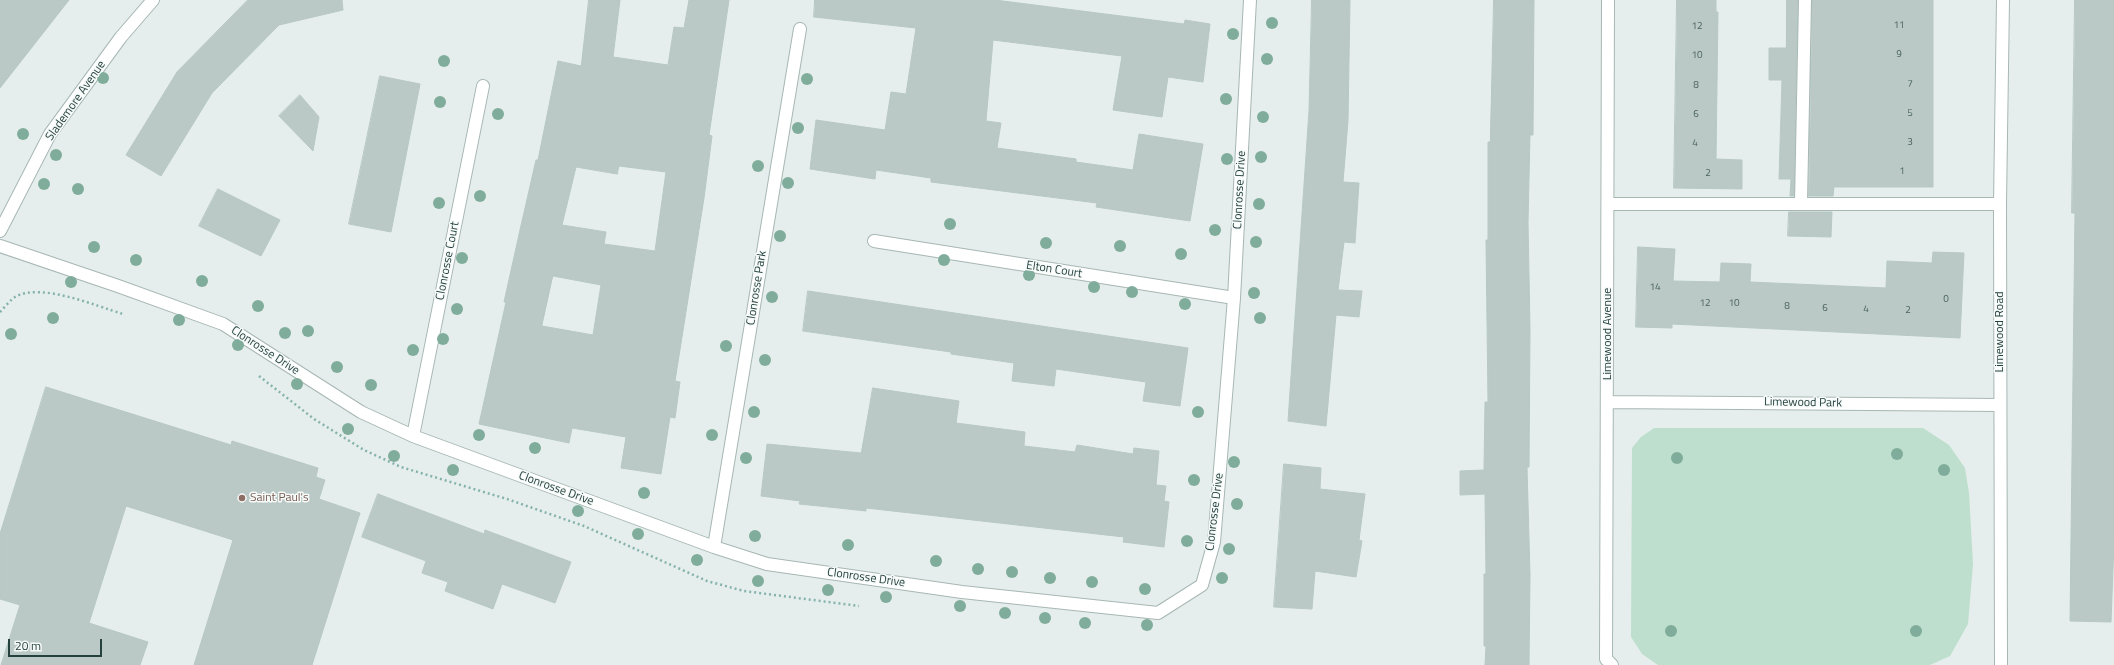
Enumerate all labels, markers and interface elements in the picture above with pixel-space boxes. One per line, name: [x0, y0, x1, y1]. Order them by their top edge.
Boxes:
house number: 11: [1893, 20, 1905, 32]
house number: 12: [1691, 21, 1703, 33]
house number: 9: [1896, 49, 1902, 61]
house number: 10: [1691, 50, 1703, 62]
street label: Slademore Avenue: [43, 58, 109, 144]
house number: 7: [1907, 79, 1913, 91]
house number: 8: [1693, 80, 1699, 92]
house number: 5: [1907, 108, 1913, 120]
house number: 6: [1693, 109, 1699, 121]
house number: 3: [1907, 137, 1913, 149]
house number: 4: [1692, 138, 1698, 150]
street label: Clonrosse Drive: [1231, 150, 1249, 230]
house number: 1: [1899, 166, 1905, 178]
house number: 2: [1705, 168, 1711, 180]
street label: Clonrosse Court: [433, 220, 463, 302]
street label: Clonrosse Park: [744, 250, 770, 326]
street label: Elton Court: [1025, 258, 1083, 282]
house number: 14: [1649, 282, 1661, 294]
street label: Limewood Avenue: [1601, 288, 1615, 380]
street label: Limewood Road: [1993, 291, 2007, 373]
house number: 0: [1943, 294, 1949, 306]
house number: 12: [1699, 298, 1711, 310]
house number: 10: [1728, 298, 1740, 310]
house number: 8: [1784, 301, 1790, 313]
house number: 6: [1822, 303, 1828, 315]
house number: 4: [1863, 304, 1869, 316]
house number: 2: [1905, 305, 1911, 317]
street label: Clonrosse Drive: [228, 324, 302, 378]
street label: Limewood Park: [1764, 395, 1842, 411]
street label: Clonrosse Drive: [517, 469, 595, 509]
street label: Clonrosse Drive: [1203, 472, 1227, 552]
place label: Saint Paul's: [250, 491, 309, 505]
marker: Saint Paul's: [237, 493, 247, 503]
street label: Clonrosse Drive: [826, 565, 906, 591]
scale bar: [10, 631, 104, 657]
text: 20 m: [15, 636, 41, 655]

